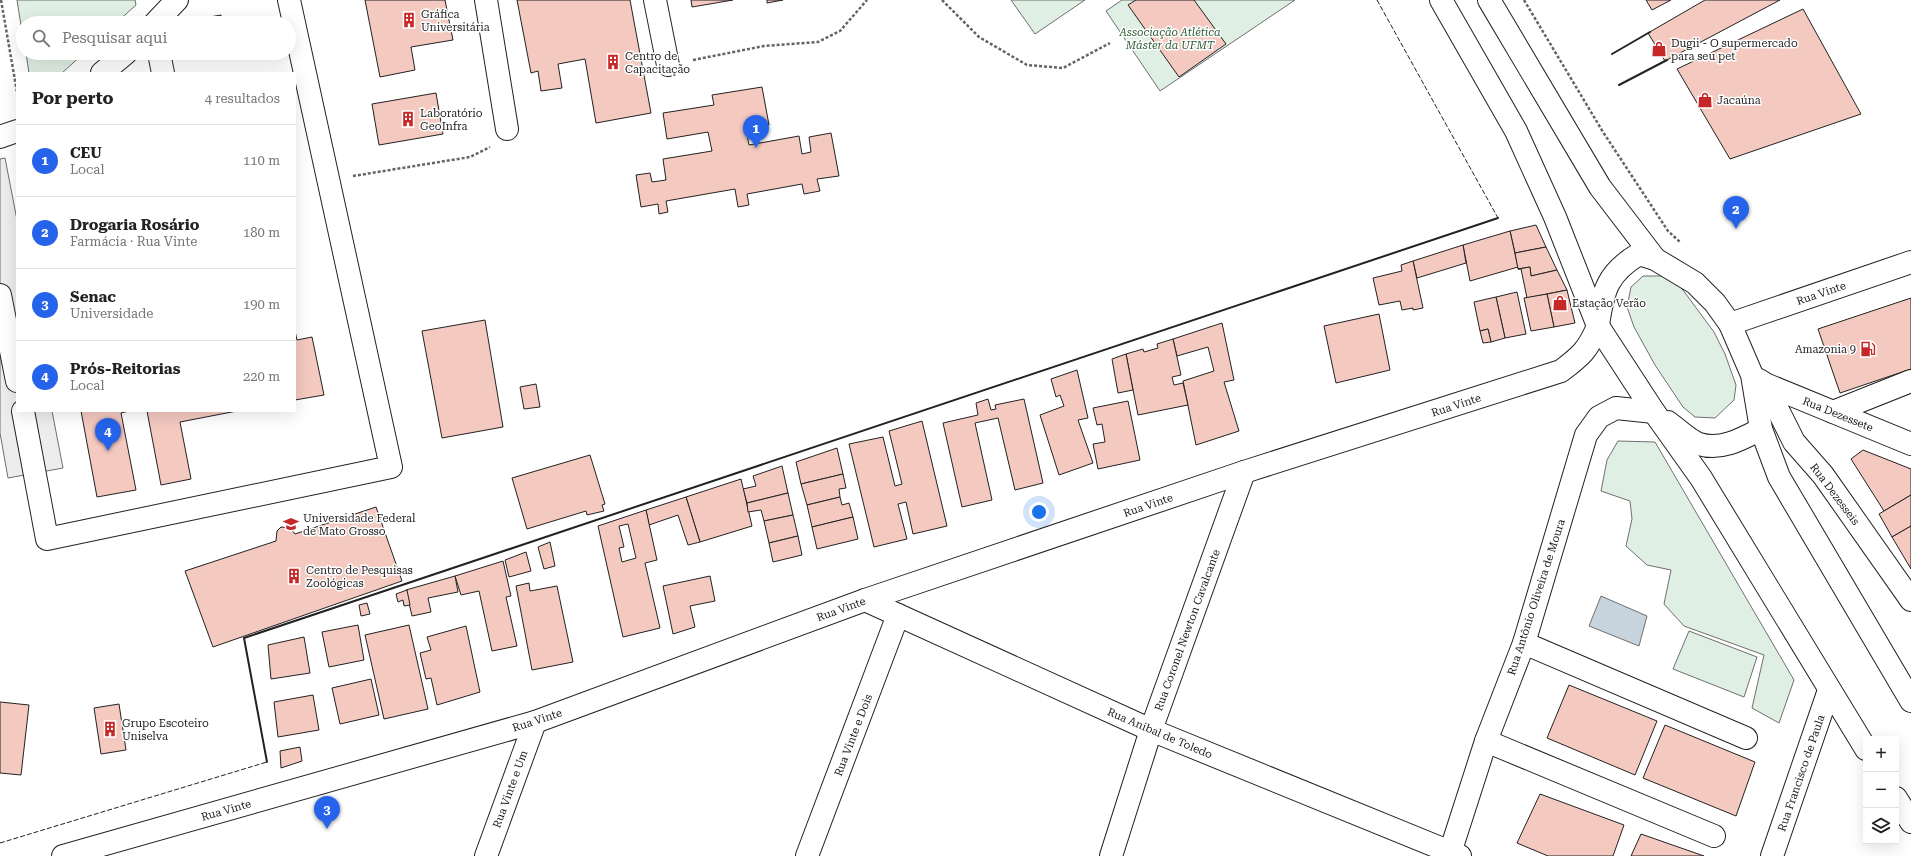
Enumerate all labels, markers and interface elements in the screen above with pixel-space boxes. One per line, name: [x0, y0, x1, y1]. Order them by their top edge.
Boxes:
place label: Gráfica Universitária: [421, 8, 490, 34]
building icon: Gráfica Universitária: [400, 11, 418, 29]
search box: [16, 16, 296, 60]
park label: Associação Atlética Máster da UFMT: [1118, 26, 1221, 52]
icon: search: [30, 27, 52, 49]
text: Pesquisar aqui: [62, 29, 167, 47]
place label: Dugii - O supermercado para seu pet: [1671, 37, 1798, 63]
shop icon: Dugii - O supermercado para seu pet: [1650, 40, 1668, 58]
place label: Centro de Capacitação: [625, 50, 690, 76]
building icon: Centro de Capacitação: [604, 53, 622, 71]
text: Por perto: [32, 88, 113, 108]
text: 4 resultados: [205, 91, 280, 106]
shop icon: Jacaúna: [1696, 91, 1714, 109]
place label: Jacaúna: [1717, 94, 1761, 107]
place label: Laboratório GeoInfra: [420, 107, 483, 133]
building icon: Laboratório GeoInfra: [399, 110, 417, 128]
pin: 1: [743, 115, 769, 148]
text: CEU: [70, 144, 102, 162]
text: 1: [41, 153, 49, 168]
text: 110 m: [243, 153, 280, 168]
text: Local: [70, 162, 104, 177]
pin: 2: [1723, 196, 1749, 229]
text: Drogaria Rosário: [70, 216, 199, 234]
text: 2: [41, 225, 49, 240]
text: 180 m: [243, 225, 280, 240]
text: Farmácia · Rua Vinte: [70, 234, 197, 249]
street label: Rua Vinte: [1795, 279, 1848, 308]
text: Senac: [70, 288, 116, 306]
shop icon: Estação Verão: [1551, 294, 1569, 312]
text: 3: [41, 297, 49, 312]
text: 190 m: [243, 297, 280, 312]
place label: Estação Verão: [1572, 297, 1646, 310]
text: Universidade: [70, 306, 154, 321]
fuel station icon: Amazonia 9: [1859, 340, 1877, 358]
place label: Amazonia 9: [1795, 343, 1856, 356]
text: Prós-Reitorias: [70, 360, 180, 378]
text: 4: [41, 369, 49, 384]
text: 220 m: [243, 369, 280, 384]
text: Local: [70, 378, 104, 393]
street label: Rua Vinte: [1430, 391, 1483, 420]
street label: Rua Dezessete: [1801, 394, 1875, 435]
pin: 4: [95, 418, 121, 451]
street label: Rua Dezesseis: [1807, 461, 1862, 528]
street label: Rua Vinte: [1122, 491, 1175, 520]
your location: [1029, 502, 1049, 522]
place label: Universidade Federal de Mato Grosso: [303, 512, 416, 538]
school or university icon: Universidade Federal de Mato Grosso: [282, 515, 300, 533]
street label: Rua Antônio Oliveira de Moura: [1505, 517, 1568, 677]
street label: Rua Coronel Newton Cavalcante: [1152, 548, 1223, 713]
place label: Centro de Pesquisas Zoológicas: [306, 564, 413, 590]
building icon: Centro de Pesquisas Zoológicas: [285, 567, 303, 585]
street label: Rua Vinte: [815, 595, 868, 624]
street label: Rua Vinte e Dois: [832, 692, 875, 778]
street label: Rua Anibal de Toledo: [1105, 705, 1215, 762]
street label: Rua Vinte: [511, 706, 564, 735]
street label: Rua Francisco de Paula: [1775, 713, 1828, 833]
place label: Grupo Escoteiro Uniselva: [122, 717, 209, 743]
building icon: Grupo Escoteiro Uniselva: [101, 720, 119, 738]
map controls: [1863, 736, 1899, 844]
button: +: [1863, 736, 1899, 772]
street label: Rua Vinte e Um: [490, 749, 531, 830]
button: −: [1863, 772, 1899, 808]
pin: 3: [314, 796, 340, 829]
street label: Rua Vinte: [200, 797, 253, 824]
button: layers: [1863, 808, 1899, 844]

